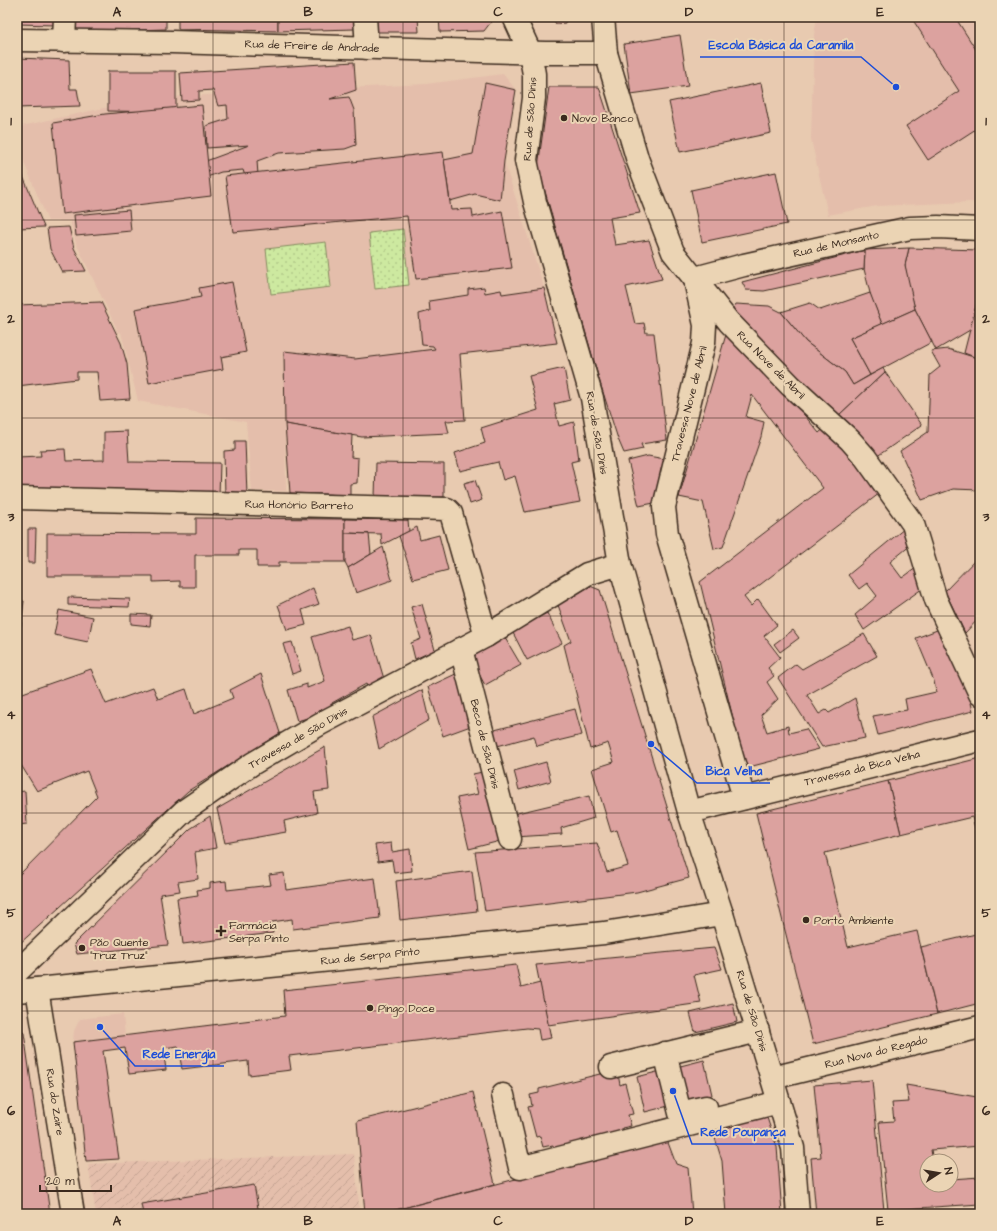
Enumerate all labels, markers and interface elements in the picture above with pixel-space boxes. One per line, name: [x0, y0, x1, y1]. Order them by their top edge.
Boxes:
text: A: [113, 3, 122, 21]
text: B: [303, 3, 313, 21]
text: C: [493, 3, 503, 21]
text: D: [685, 3, 694, 21]
text: E: [876, 3, 884, 21]
callout: Escola Básica da Caramila: [700, 33, 861, 57]
street label: Rua de Freire de Andrade: [244, 36, 380, 56]
text: Escola Básica da Caramila: [709, 37, 854, 54]
street label: Rua de São Dinis: [520, 76, 540, 162]
place label: Novo Banco: [572, 111, 634, 126]
text: 1: [10, 112, 12, 130]
text: 1: [985, 112, 987, 130]
marker: Novo Banco: [559, 113, 569, 123]
street label: Rua de Monsanto: [792, 227, 881, 261]
text: 2: [6, 310, 15, 328]
text: 2: [981, 310, 990, 328]
street label: Rua Nove de Abril: [733, 327, 809, 403]
street label: Travessa Nove de Abril: [667, 344, 711, 464]
street label: Rua de São Dinis: [582, 390, 612, 476]
street label: Rua Honório Barreto: [245, 497, 354, 513]
text: 3: [7, 508, 15, 526]
text: 3: [982, 508, 990, 526]
street label: Beco de São Dinis: [467, 698, 504, 791]
street label: Travessa de São Dinis: [246, 703, 351, 772]
text: 4: [7, 706, 16, 724]
text: 4: [982, 706, 991, 724]
street label: Travessa da Bica Velha: [802, 746, 922, 790]
callout: Bica Velha: [697, 759, 770, 783]
text: Bica Velha: [706, 763, 763, 780]
text: 5: [6, 904, 16, 922]
text: 5: [981, 904, 991, 922]
place label: Porto Ambiente: [814, 913, 894, 928]
marker: Porto Ambiente: [801, 915, 811, 925]
place label: Farmácia Serpa Pinto: [229, 918, 290, 946]
marker: Farmácia Serpa Pinto: [216, 926, 226, 936]
place label: Pão Quente "Truz Truz": [90, 935, 149, 963]
marker: Pão Quente "Truz Truz": [77, 943, 87, 953]
street label: Rua de Serpa Pinto: [320, 943, 421, 969]
street label: Rua de São Dinis: [733, 969, 772, 1054]
place label: Pingo Doce: [378, 1001, 435, 1017]
marker: Pingo Doce: [365, 1003, 375, 1013]
street label: Rua Nova do Regado: [823, 1032, 930, 1073]
callout: Rede Energia: [135, 1042, 224, 1066]
text: Rede Energia: [143, 1046, 216, 1065]
street label: Rua do Zaire: [42, 1067, 68, 1137]
text: 6: [7, 1102, 16, 1120]
text: 6: [982, 1102, 991, 1120]
callout: Rede Poupança: [692, 1120, 794, 1144]
text: Rede Poupança: [700, 1124, 787, 1142]
north arrow: [919, 1153, 959, 1193]
text: N: [940, 1166, 956, 1176]
scale bar: [40, 1167, 111, 1193]
text: 20 m: [46, 1173, 75, 1190]
text: A: [113, 1212, 122, 1230]
text: B: [303, 1212, 313, 1230]
text: C: [493, 1212, 503, 1230]
text: D: [685, 1212, 694, 1230]
text: E: [876, 1212, 884, 1230]

